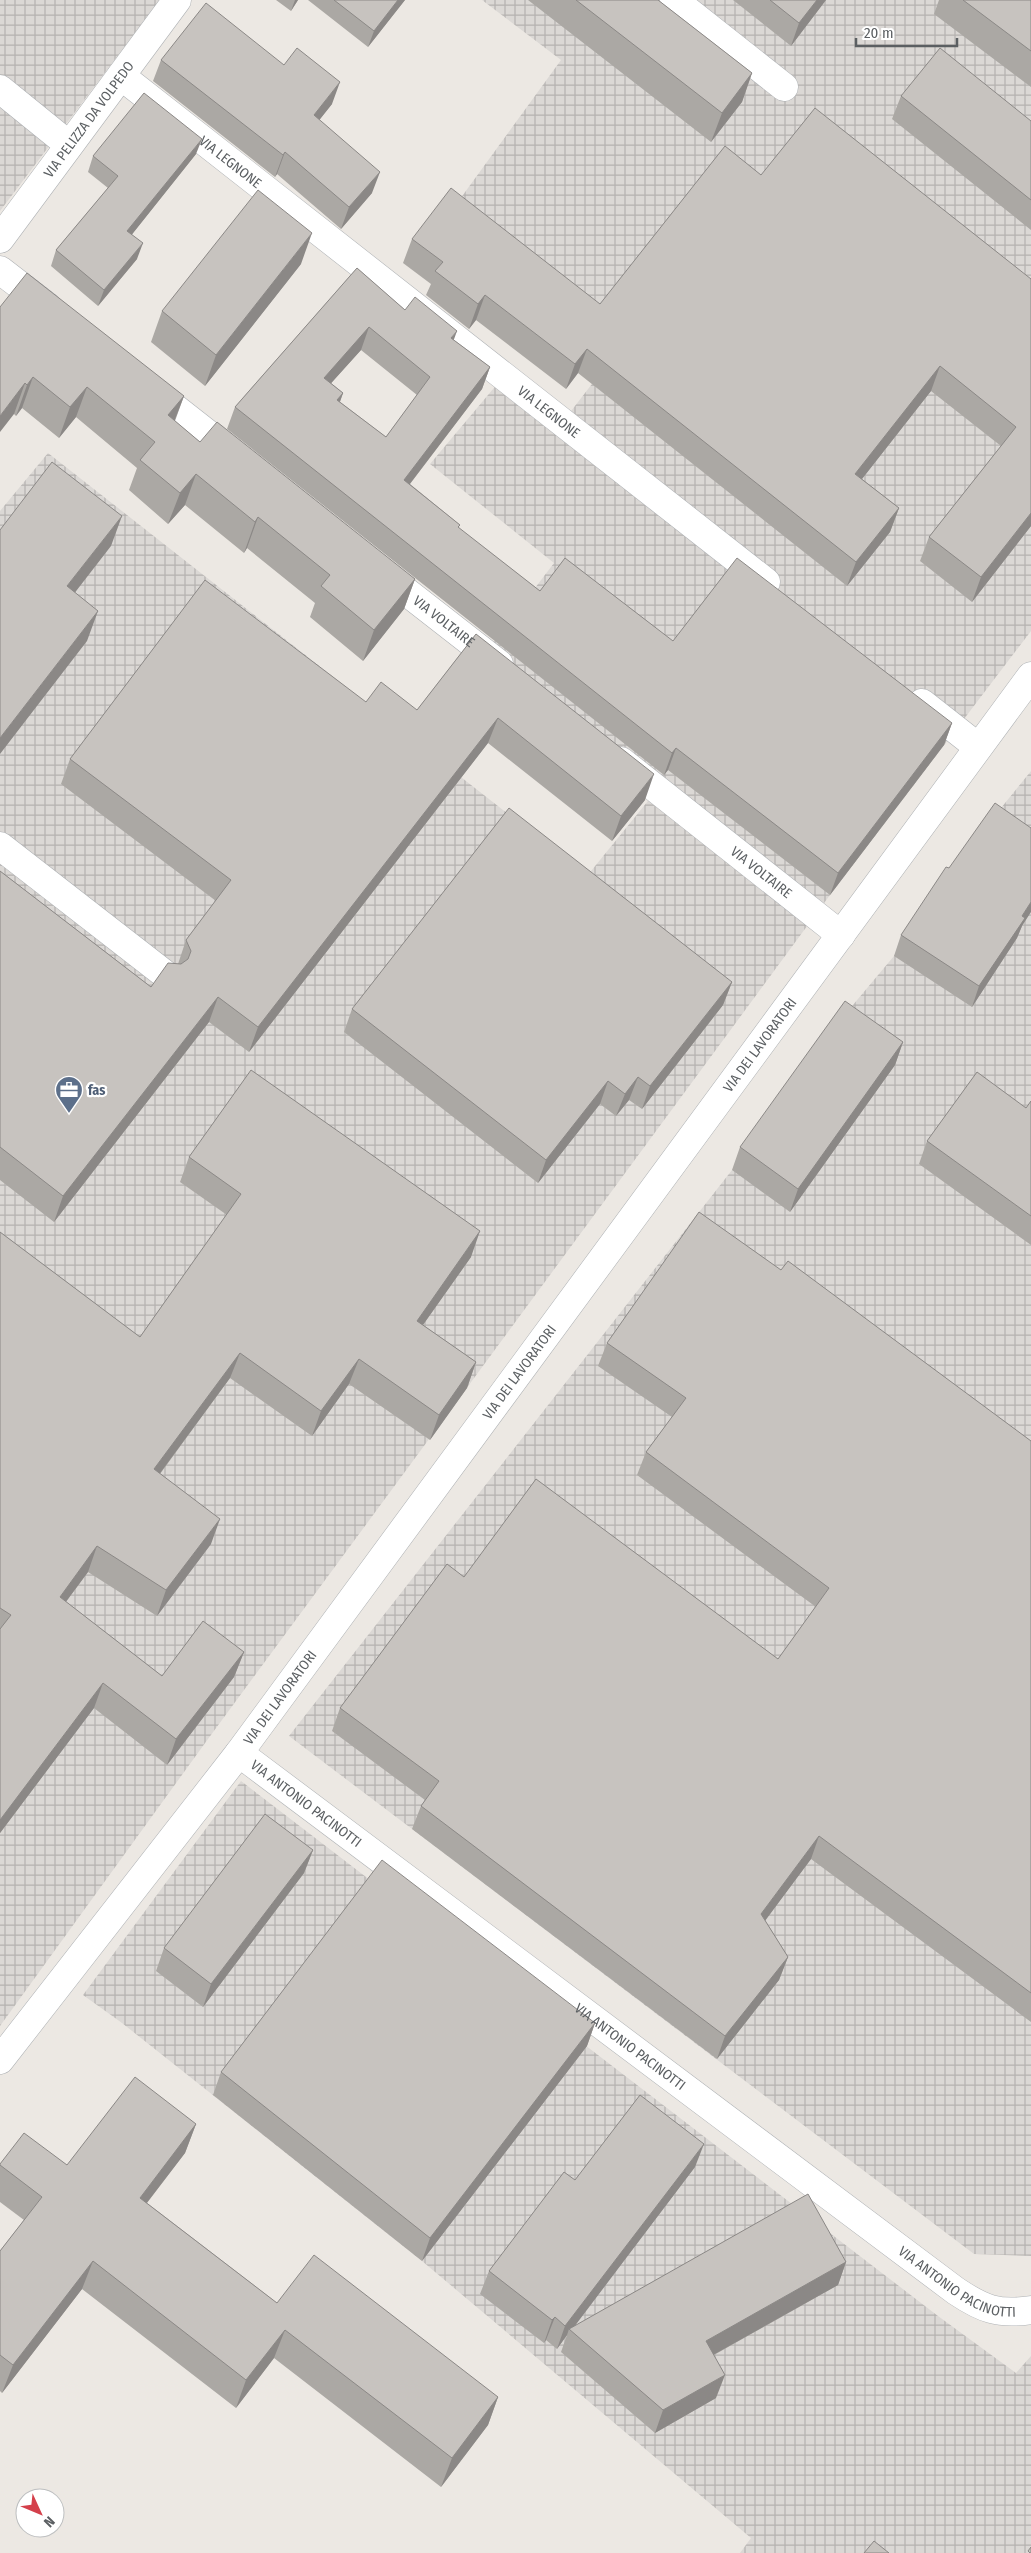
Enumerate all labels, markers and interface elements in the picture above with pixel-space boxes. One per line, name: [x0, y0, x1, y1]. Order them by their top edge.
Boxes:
scale bar: [856, 15, 957, 47]
text: 20 m: [864, 24, 894, 42]
street label: VIA PELIZZA DA VOLPEDO: [40, 58, 138, 181]
street label: VIA LEGNONE: [196, 133, 265, 192]
street label: VIA LEGNONE: [514, 382, 584, 442]
street label: VIA VOLTAIRE: [410, 592, 478, 651]
street label: VIA VOLTAIRE: [727, 843, 796, 902]
street label: VIA DEI LAVORATORI: [720, 995, 800, 1096]
office icon: fas: [54, 1075, 84, 1114]
place label: fas: [88, 1082, 105, 1099]
street label: VIA DEI LAVORATORI: [479, 1322, 560, 1423]
street label: VIA DEI LAVORATORI: [240, 1647, 321, 1748]
street label: VIA ANTONIO PACINOTTI: [247, 1757, 365, 1851]
street label: VIA ANTONIO PACINOTTI: [571, 2000, 689, 2094]
street label: VIA ANTONIO PACINOTTI: [895, 2243, 1016, 2321]
north arrow: [15, 2488, 65, 2538]
text: N: [40, 2513, 58, 2531]

